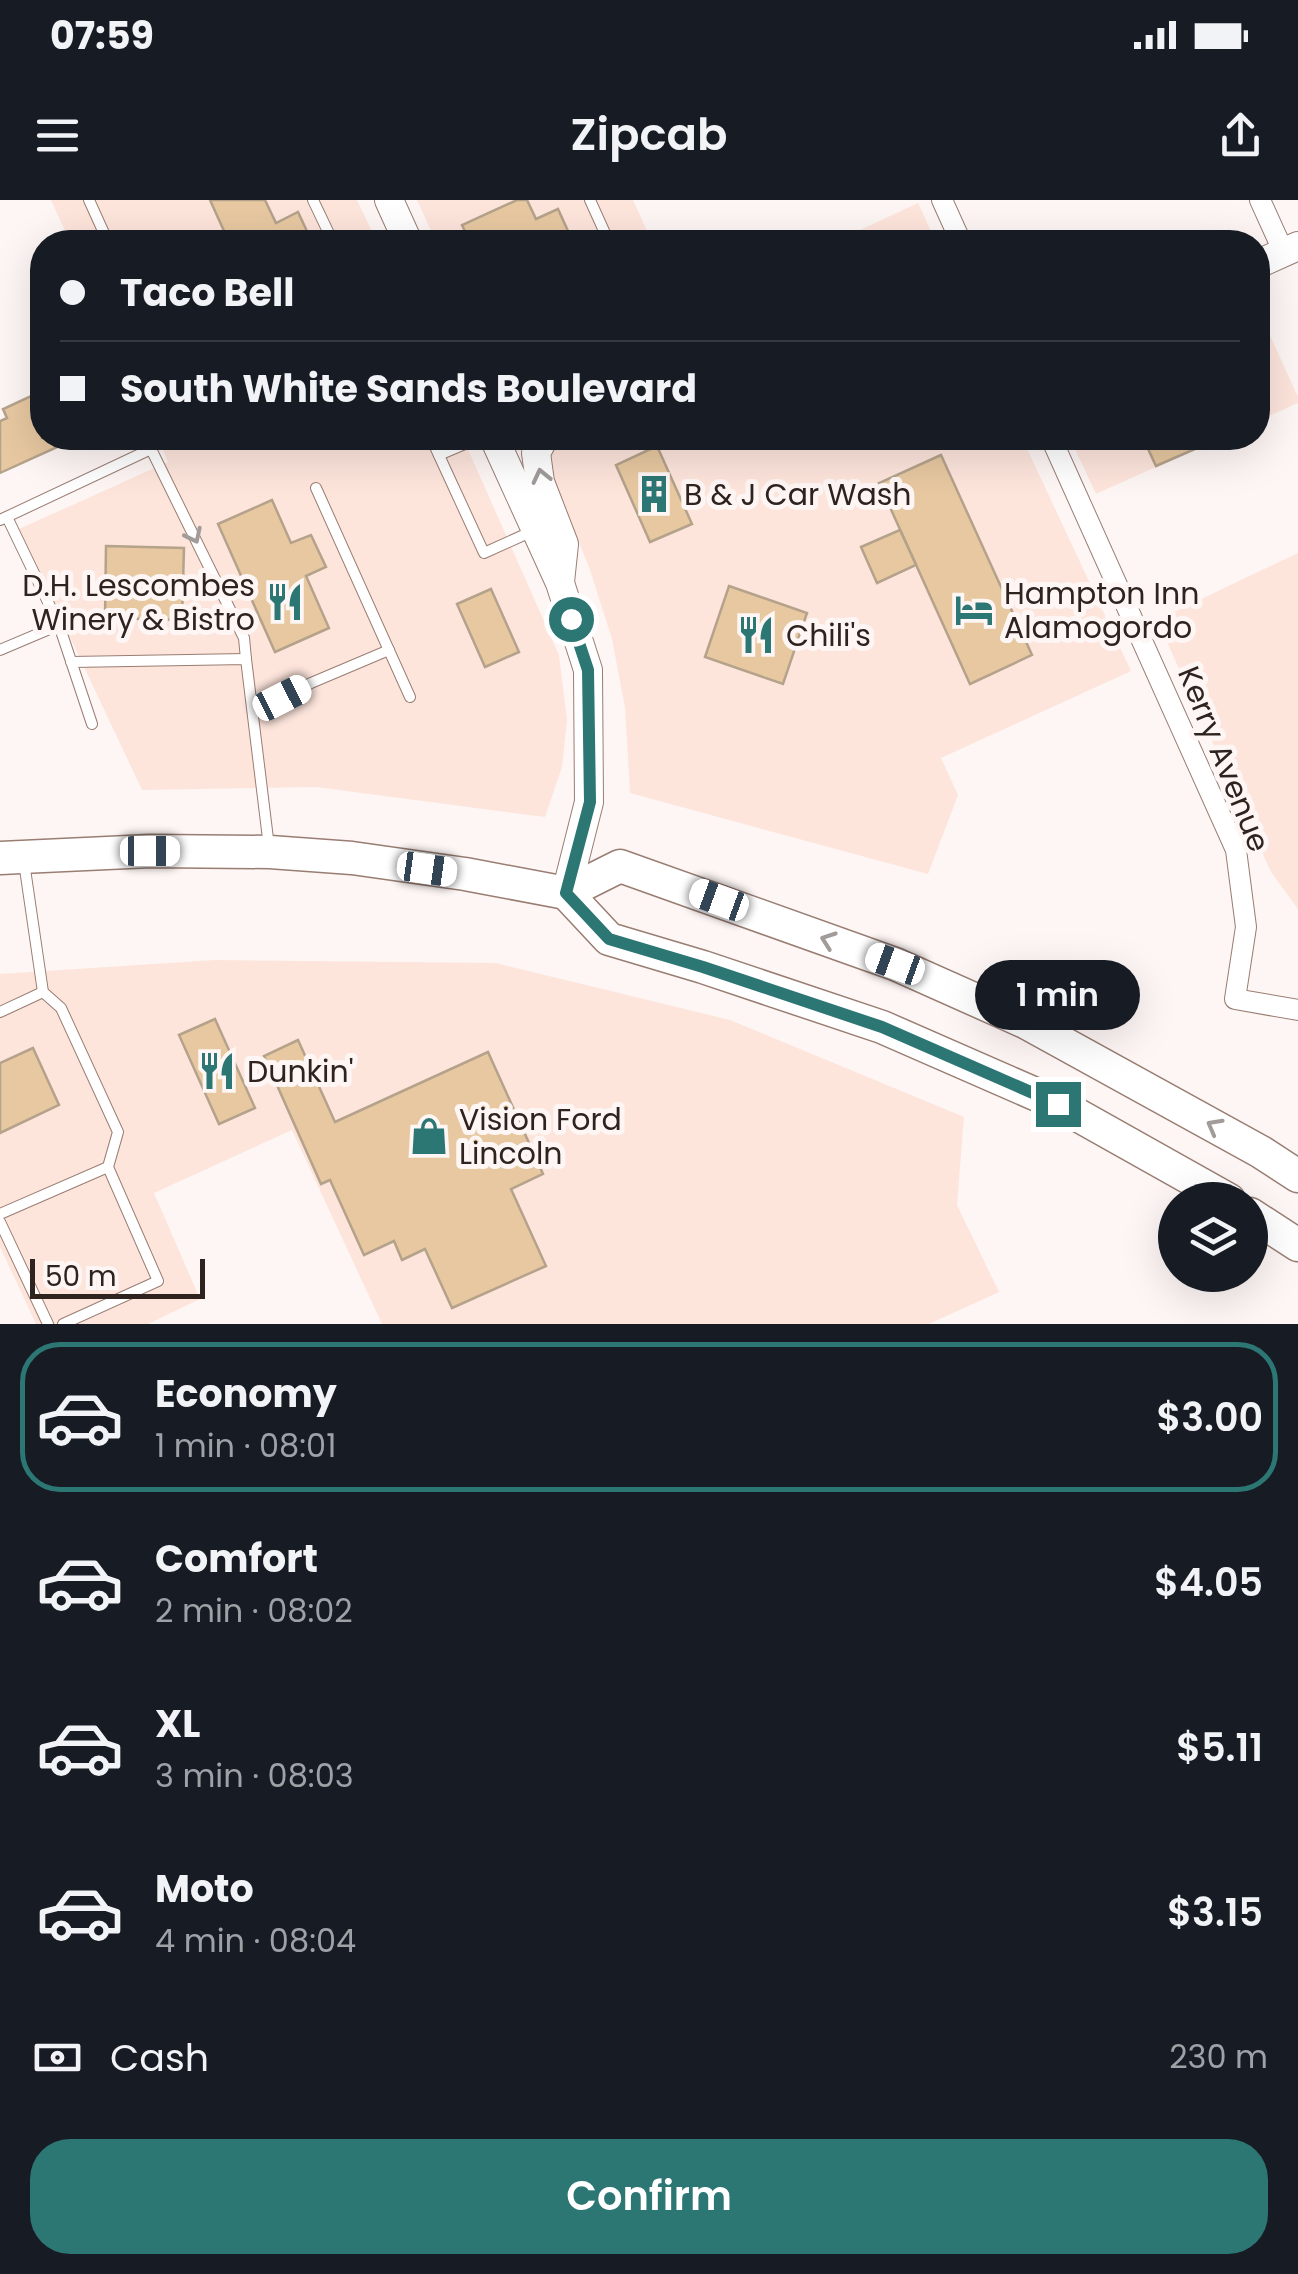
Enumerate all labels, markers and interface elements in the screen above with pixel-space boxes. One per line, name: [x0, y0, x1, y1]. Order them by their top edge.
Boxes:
text: 07:59: [50, 9, 154, 62]
text: Zipcab: [570, 103, 728, 166]
icon: menu: [30, 108, 85, 163]
icon: share: [1213, 108, 1268, 163]
text: Taco Bell: [120, 266, 294, 319]
text: South White Sands Boulevard: [120, 362, 697, 415]
one-way arrow: [532, 468, 553, 485]
building icon: B & J Car Wash: [633, 473, 675, 515]
place label: B & J Car Wash: [684, 473, 912, 516]
one-way arrow: [182, 526, 201, 544]
place label: D.H. Lescombes Winery & Bistro: [22, 564, 255, 641]
place label: Hampton Inn Alamogordo: [1004, 572, 1199, 649]
restaurant icon: D.H. Lescombes Winery & Bistro: [264, 581, 306, 623]
hotel icon: Hampton Inn Alamogordo: [953, 589, 995, 631]
route start: [549, 597, 594, 642]
restaurant icon: Chili's: [735, 614, 777, 656]
place label: Chili's: [786, 614, 871, 657]
street label: Kerry Avenue: [1167, 660, 1281, 858]
car: [248, 671, 316, 725]
car: [120, 836, 180, 866]
car: [395, 850, 459, 888]
car: [686, 876, 752, 924]
one-way arrow: [820, 931, 837, 952]
car: [862, 940, 928, 988]
callout: 1 min: [976, 959, 1140, 1029]
text: 1 min: [1016, 972, 1099, 1017]
restaurant icon: Dunkin': [196, 1050, 238, 1092]
place label: Dunkin': [247, 1050, 353, 1093]
route end: [1036, 1082, 1081, 1127]
place label: Vision Ford Lincoln: [459, 1098, 622, 1175]
shop icon: Vision Ford Lincoln: [408, 1115, 450, 1157]
one-way arrow: [1207, 1119, 1225, 1139]
map controls: [1158, 1182, 1268, 1292]
button: layers: [1158, 1182, 1268, 1292]
scale bar: [30, 1254, 205, 1298]
text: 50 m: [45, 1257, 116, 1296]
text: Economy: [155, 1367, 337, 1420]
icon: car: [35, 1372, 125, 1462]
text: $3.00: [1156, 1391, 1263, 1444]
text: 1 min · 08:01: [155, 1423, 336, 1468]
text: Comfort: [155, 1532, 318, 1585]
icon: car: [35, 1537, 125, 1627]
text: $4.05: [1154, 1556, 1263, 1609]
text: 2 min · 08:02: [155, 1588, 353, 1633]
text: XL: [155, 1697, 200, 1750]
icon: car: [35, 1702, 125, 1792]
text: $5.11: [1176, 1721, 1263, 1774]
text: 3 min · 08:03: [155, 1753, 354, 1798]
text: Moto: [155, 1862, 254, 1915]
icon: car: [35, 1867, 125, 1957]
text: $3.15: [1167, 1886, 1263, 1939]
text: 4 min · 08:04: [155, 1918, 356, 1963]
icon: cash: [30, 2030, 85, 2085]
text: Cash: [110, 2031, 209, 2084]
text: 230 m: [1169, 2034, 1268, 2079]
button: Confirm: [30, 2139, 1268, 2254]

